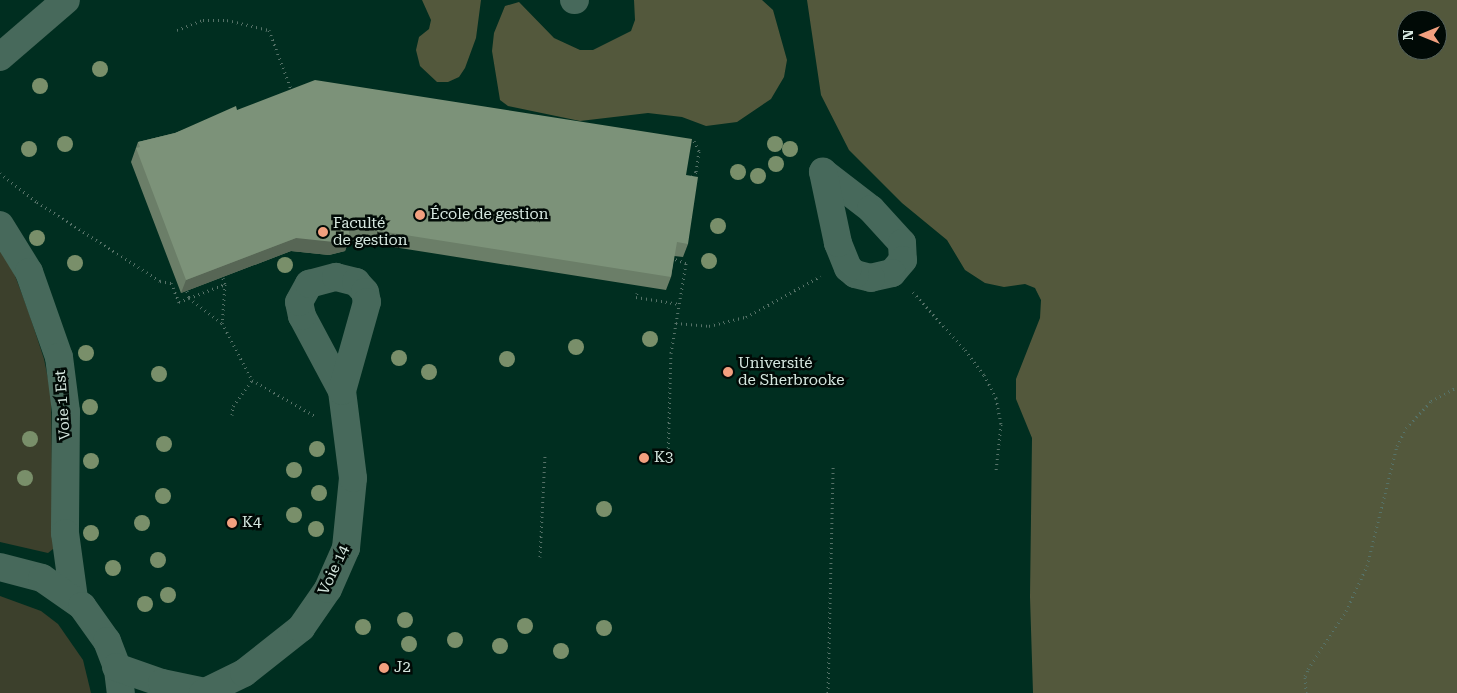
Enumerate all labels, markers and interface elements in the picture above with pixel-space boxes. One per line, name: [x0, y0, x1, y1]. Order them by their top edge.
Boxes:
north arrow: [1397, 10, 1447, 60]
text: N: [1400, 30, 1416, 40]
place label: École de gestion: [430, 206, 548, 224]
marker: École de gestion: [414, 209, 426, 221]
place label: Faculté de gestion: [333, 214, 407, 249]
marker: Faculté de gestion: [317, 226, 329, 238]
place label: Université de Sherbrooke: [738, 354, 844, 389]
marker: Université de Sherbrooke: [722, 366, 734, 378]
street label: Voie 1 Est: [52, 369, 74, 441]
place label: K3: [654, 449, 673, 467]
marker: K3: [638, 452, 650, 464]
place label: K4: [242, 514, 261, 532]
marker: K4: [226, 517, 238, 529]
street label: Voie 14: [315, 542, 353, 598]
place label: J2: [394, 659, 411, 677]
marker: J2: [378, 662, 390, 674]

